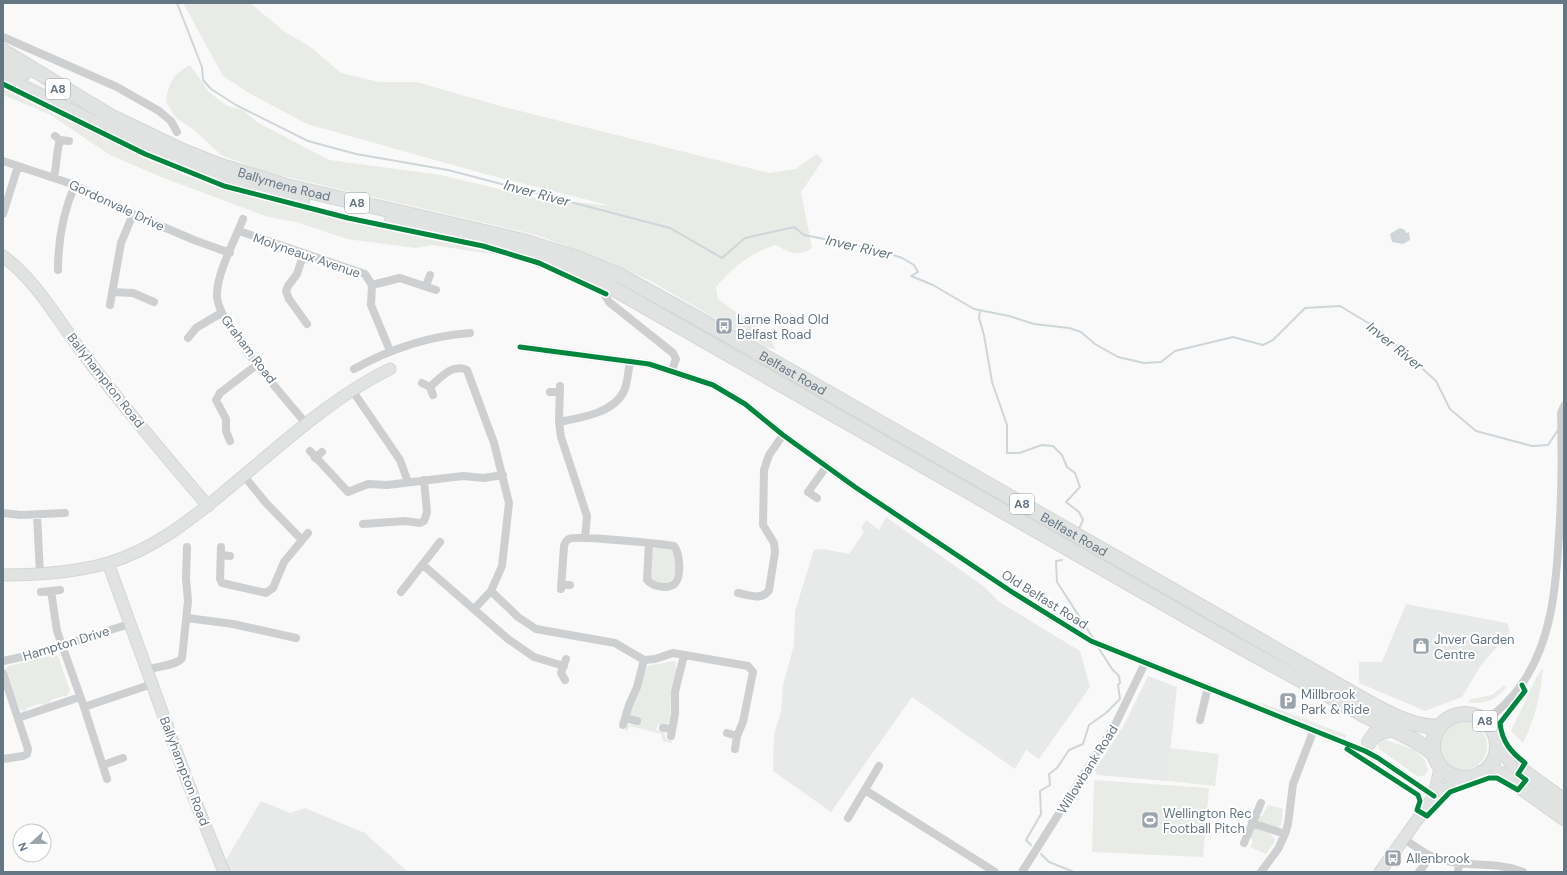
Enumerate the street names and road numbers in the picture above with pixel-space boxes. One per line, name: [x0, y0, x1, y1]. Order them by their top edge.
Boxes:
road number: A8: [46, 79, 70, 99]
street label: Ballymena Road: [236, 164, 332, 205]
street label: Gordonvale Drive: [66, 176, 167, 235]
road number: A8: [345, 193, 369, 213]
street label: Molyneaux Avenue: [251, 229, 363, 282]
street label: Graham Road: [217, 312, 280, 387]
street label: Ballyhampton Road: [63, 329, 148, 431]
street label: Belfast Road: [756, 347, 829, 399]
road number: A8: [1010, 494, 1034, 514]
street label: Belfast Road: [1037, 508, 1111, 560]
street label: Old Belfast Road: [998, 566, 1091, 633]
street label: Hampton Drive: [21, 622, 112, 665]
road number: A8: [1473, 711, 1497, 731]
street label: Ballyhampton Road: [156, 714, 213, 828]
street label: Willowbank Road: [1053, 722, 1122, 817]

